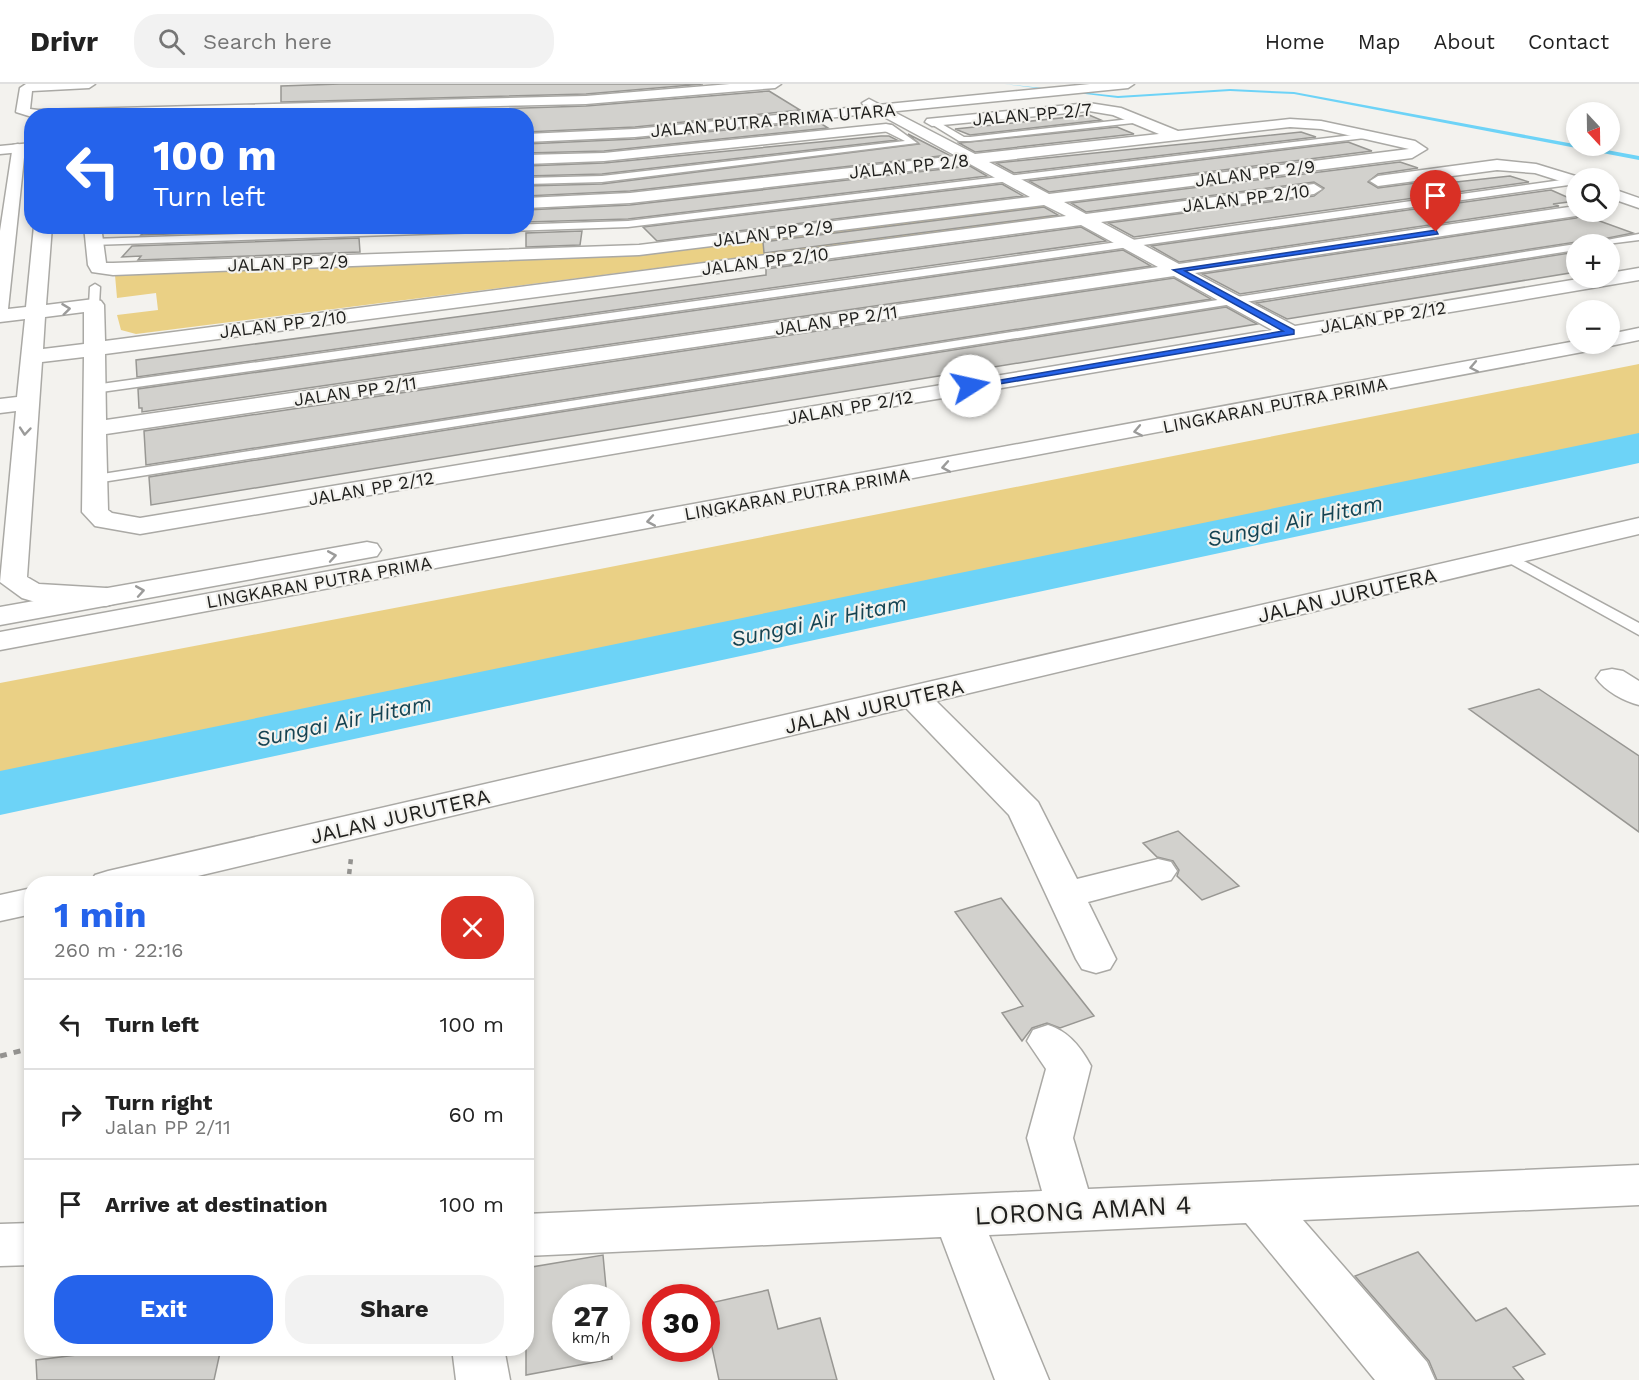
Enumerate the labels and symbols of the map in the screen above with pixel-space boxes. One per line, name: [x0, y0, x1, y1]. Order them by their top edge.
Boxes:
street label: JALAN PP 2/7: [971, 98, 1093, 130]
street label: JALAN PUTRA PRIMA UTARA: [649, 99, 897, 141]
north arrow: [1566, 102, 1620, 156]
street label: JALAN PP 2/8: [848, 149, 970, 183]
street label: JALAN PP 2/9: [1194, 155, 1316, 191]
pin: [1410, 170, 1461, 232]
street label: JALAN PP 2/10: [1181, 180, 1311, 216]
street label: JALAN PP 2/9: [712, 215, 834, 251]
street label: JALAN PP 2/10: [700, 243, 830, 279]
street label: JALAN PP 2/9: [227, 250, 349, 276]
street label: JALAN PP 2/12: [1319, 297, 1447, 337]
street label: JALAN PP 2/11: [773, 301, 899, 339]
one-way arrow: [61, 303, 70, 315]
street label: JALAN PP 2/10: [218, 306, 348, 342]
position arrow: [938, 354, 1002, 418]
one-way arrow: [1469, 360, 1479, 373]
street label: JALAN PP 2/11: [292, 372, 418, 410]
street label: LINGKARAN PUTRA PRIMA: [1161, 373, 1389, 437]
street label: JALAN PP 2/12: [786, 386, 914, 428]
one-way arrow: [1133, 424, 1143, 437]
one-way arrow: [19, 427, 32, 436]
one-way arrow: [941, 460, 951, 473]
street label: LINGKARAN PUTRA PRIMA: [683, 464, 912, 524]
street label: JALAN PP 2/12: [307, 467, 435, 509]
water label: Sungai Air Hitam: [1205, 490, 1385, 552]
one-way arrow: [646, 514, 656, 527]
one-way arrow: [327, 550, 337, 563]
street label: LINGKARAN PUTRA PRIMA: [205, 552, 434, 612]
street label: JALAN JURUTERA: [1255, 562, 1439, 628]
one-way arrow: [136, 585, 145, 597]
water label: Sungai Air Hitam: [729, 590, 909, 652]
street label: JALAN JURUTERA: [782, 673, 966, 739]
water label: Sungai Air Hitam: [254, 690, 434, 752]
street label: JALAN JURUTERA: [308, 783, 492, 849]
street label: LORONG AMAN 4: [974, 1189, 1192, 1231]
speed limit sign: 30: [642, 1284, 720, 1362]

